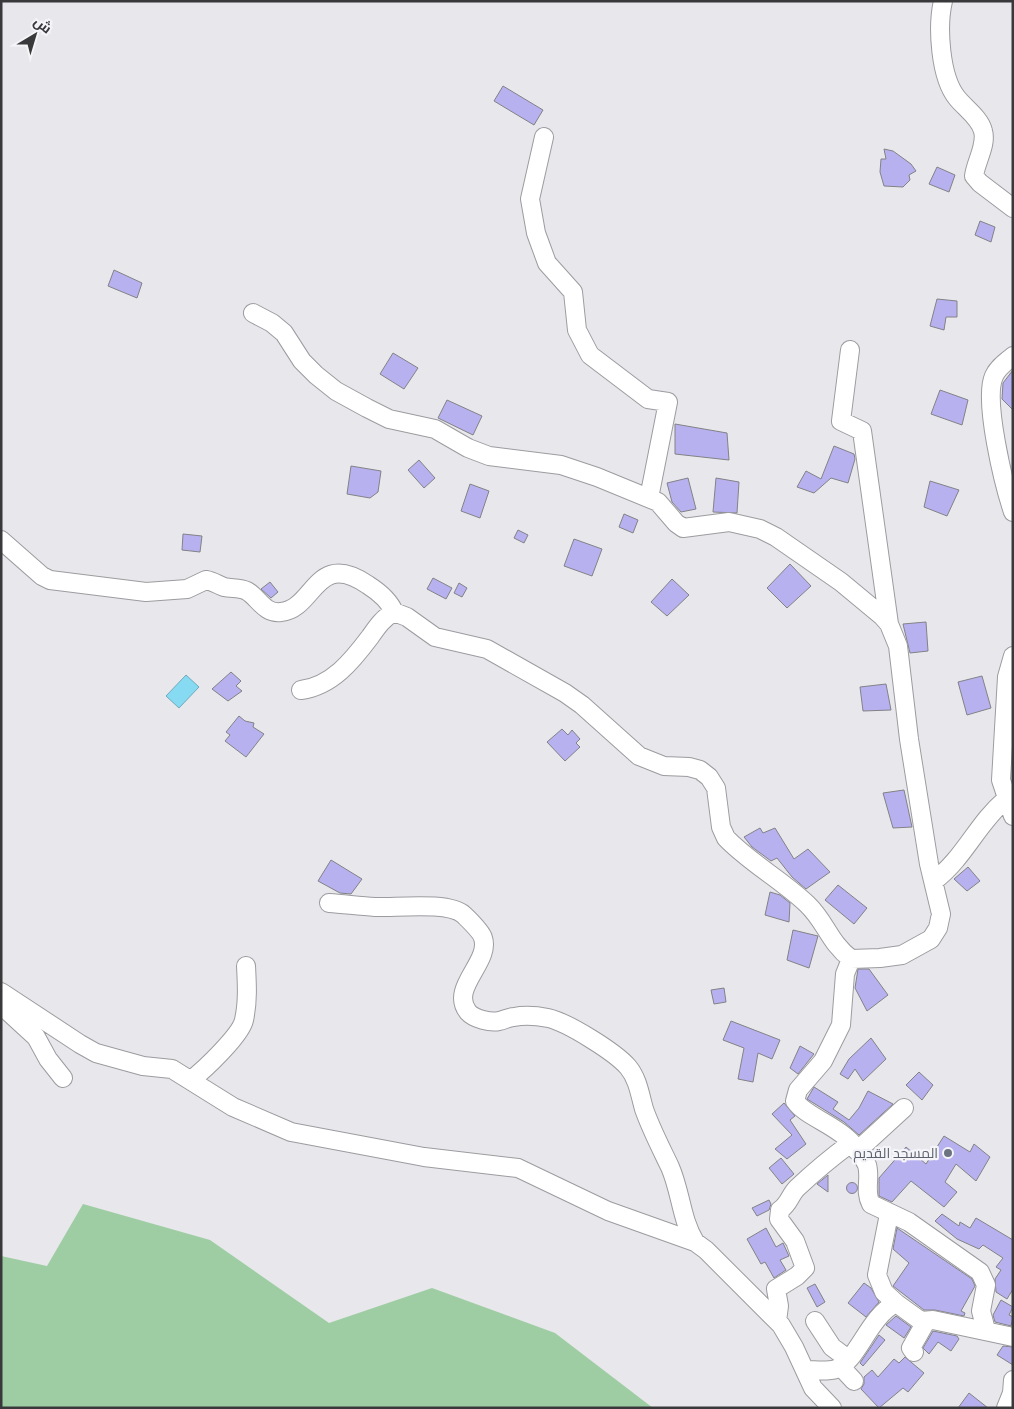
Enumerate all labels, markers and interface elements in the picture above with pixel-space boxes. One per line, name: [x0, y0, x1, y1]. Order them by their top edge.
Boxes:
north arrow: [10, 10, 60, 60]
text: ش: [29, 12, 56, 39]
place label: المسجد القديم: [853, 1144, 938, 1164]
marker: المسجد القديم: [942, 1147, 954, 1159]

